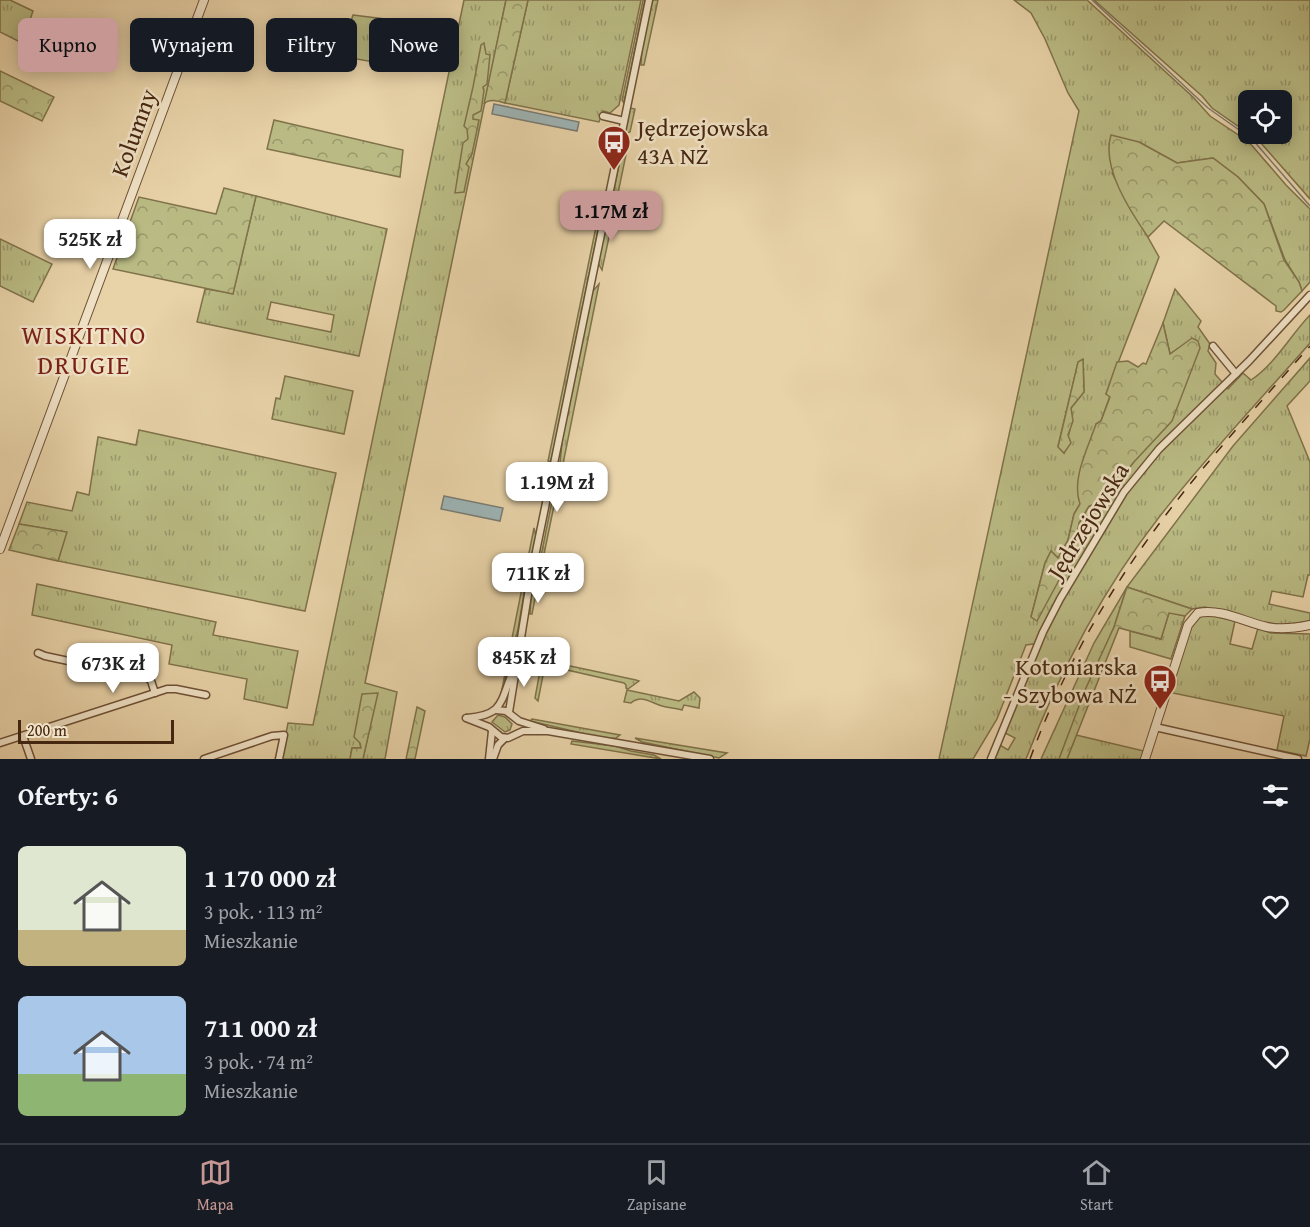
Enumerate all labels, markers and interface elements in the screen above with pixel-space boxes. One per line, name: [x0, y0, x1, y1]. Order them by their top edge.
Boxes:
chip: Kupno: [18, 18, 118, 72]
chip: Wynajem: [130, 18, 254, 72]
chip: Filtry: [266, 18, 357, 72]
chip: Nowe: [369, 18, 459, 72]
street label: Kolumny: [101, 84, 166, 182]
map controls: [1238, 90, 1292, 144]
button: locate: [1238, 90, 1292, 144]
place label: Jędrzejowska 43A NŻ: [634, 110, 769, 173]
bus stop icon: Jędrzejowska 43A NŻ: [596, 124, 632, 171]
pin: 1.17M zł: [549, 191, 673, 242]
text: 1.17M zł: [574, 196, 648, 225]
pin: 525K zł: [35, 219, 145, 270]
text: 525K zł: [58, 224, 122, 253]
district label: WISKITNO DRUGIE: [21, 315, 147, 384]
street label: Jędrzejowska: [1036, 455, 1138, 588]
pin: 1.19M zł: [495, 462, 619, 513]
text: 1.19M zł: [520, 467, 594, 496]
pin: 711K zł: [483, 553, 593, 604]
text: 711K zł: [506, 558, 570, 587]
pin: 845K zł: [469, 637, 579, 688]
text: 845K zł: [492, 642, 556, 671]
pin: 673K zł: [58, 643, 168, 694]
text: 673K zł: [81, 648, 145, 677]
place label: Kotoniarska - Szybowa NŻ: [1003, 649, 1138, 712]
bus stop icon: Kotoniarska - Szybowa NŻ: [1142, 663, 1178, 710]
scale bar: [18, 717, 174, 744]
text: 200 m: [27, 718, 67, 742]
text: Oferty: 6: [18, 776, 118, 815]
icon: filters: [1259, 779, 1292, 812]
text: 1 170 000 zł: [204, 858, 336, 897]
icon: home: [66, 870, 138, 942]
icon: heart: [1259, 890, 1292, 923]
text: 3 pok. · 113 m²: [204, 897, 323, 926]
text: Mieszkanie: [204, 926, 298, 955]
text: 711 000 zł: [204, 1008, 317, 1047]
icon: home: [66, 1020, 138, 1092]
icon: heart: [1259, 1040, 1292, 1073]
text: 3 pok. · 74 m²: [204, 1047, 313, 1076]
text: Mieszkanie: [204, 1076, 298, 1105]
tab: Mapa: [197, 1156, 234, 1216]
tab: Zapisane: [627, 1156, 687, 1216]
tab: Start: [1080, 1156, 1113, 1216]

